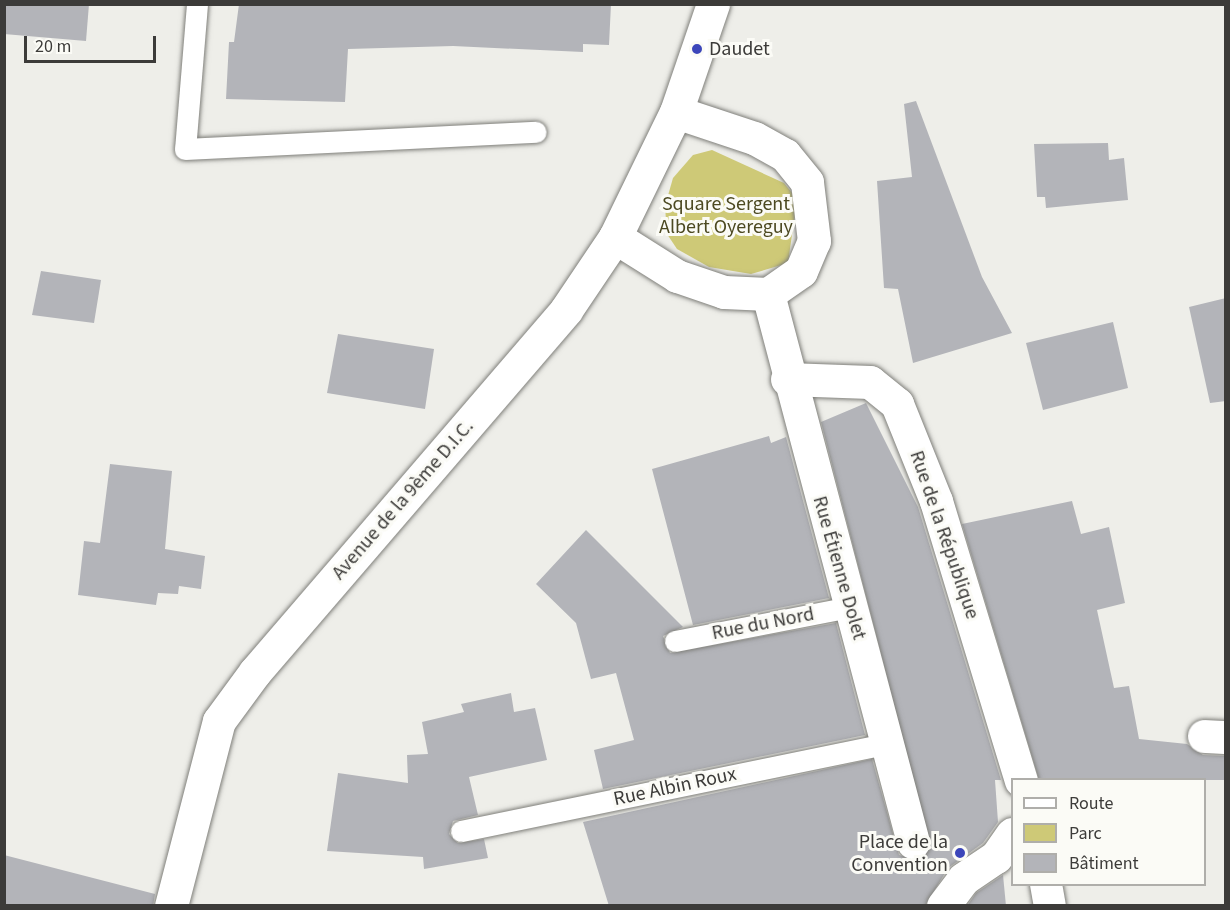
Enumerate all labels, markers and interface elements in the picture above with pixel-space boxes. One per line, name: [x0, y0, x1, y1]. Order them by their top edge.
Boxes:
scale bar: [27, 24, 159, 62]
text: 20 m: [35, 34, 71, 59]
place label: Daudet: [709, 37, 770, 61]
marker: Daudet: [690, 42, 704, 56]
park label: Square Sergent Albert Oyereguy: [659, 192, 793, 239]
street label: Avenue de la 9ème D.I.C.: [327, 415, 479, 585]
street label: Rue de la République: [904, 448, 984, 622]
street label: Rue Étienne Dolet: [807, 493, 871, 643]
street label: Rue du Nord: [710, 602, 816, 646]
street label: Rue Albin Roux: [611, 762, 739, 812]
legend: [1011, 778, 1206, 886]
text: Route: [1069, 791, 1113, 816]
text: Parc: [1069, 821, 1102, 846]
place label: Place de la Convention: [851, 830, 948, 877]
marker: Place de la Convention: [953, 846, 967, 860]
text: Bâtiment: [1069, 851, 1139, 876]

